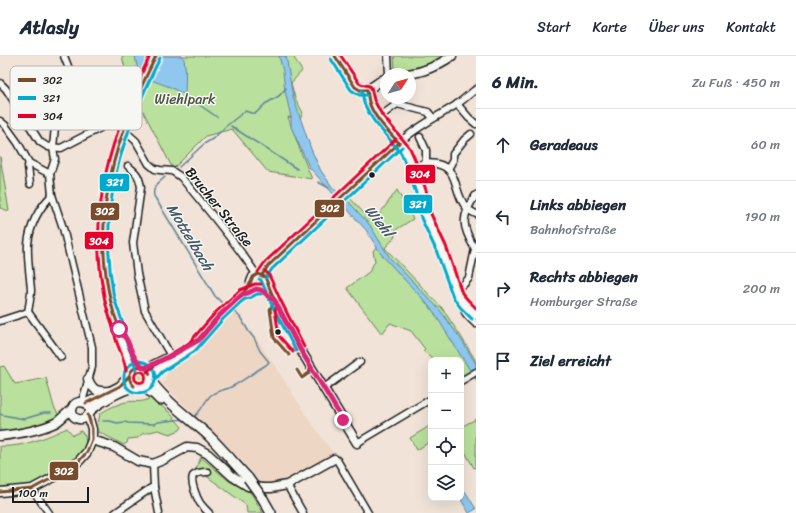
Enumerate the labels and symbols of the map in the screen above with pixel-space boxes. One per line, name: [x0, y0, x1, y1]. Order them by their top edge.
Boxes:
legend: [10, 66, 142, 130]
north arrow: [380, 68, 416, 104]
text: 302: [43, 71, 63, 90]
park label: Wiehlpark: [155, 87, 216, 112]
text: 321: [43, 89, 60, 108]
text: 304: [43, 107, 63, 126]
street label: Brucher Straße: [179, 161, 259, 253]
line badge: 304: [405, 164, 436, 184]
text: 304: [409, 165, 430, 184]
unlabelled marker: [367, 170, 377, 180]
line badge: 321: [99, 173, 130, 192]
text: 321: [105, 173, 124, 192]
line badge: 321: [403, 194, 433, 214]
text: 321: [408, 195, 427, 214]
water label: Mottelbach: [160, 198, 221, 277]
line badge: 302: [314, 199, 345, 218]
text: 302: [319, 199, 340, 218]
water label: Wiehl: [358, 199, 403, 246]
line badge: 302: [90, 202, 120, 221]
text: 302: [94, 202, 115, 221]
line badge: 304: [84, 231, 114, 250]
text: 304: [88, 232, 109, 251]
route start: [110, 320, 128, 338]
unlabelled marker: [273, 327, 283, 337]
route end: [334, 411, 352, 429]
line badge: 302: [49, 461, 79, 481]
text: 302: [53, 462, 74, 481]
scale bar: [12, 485, 89, 504]

